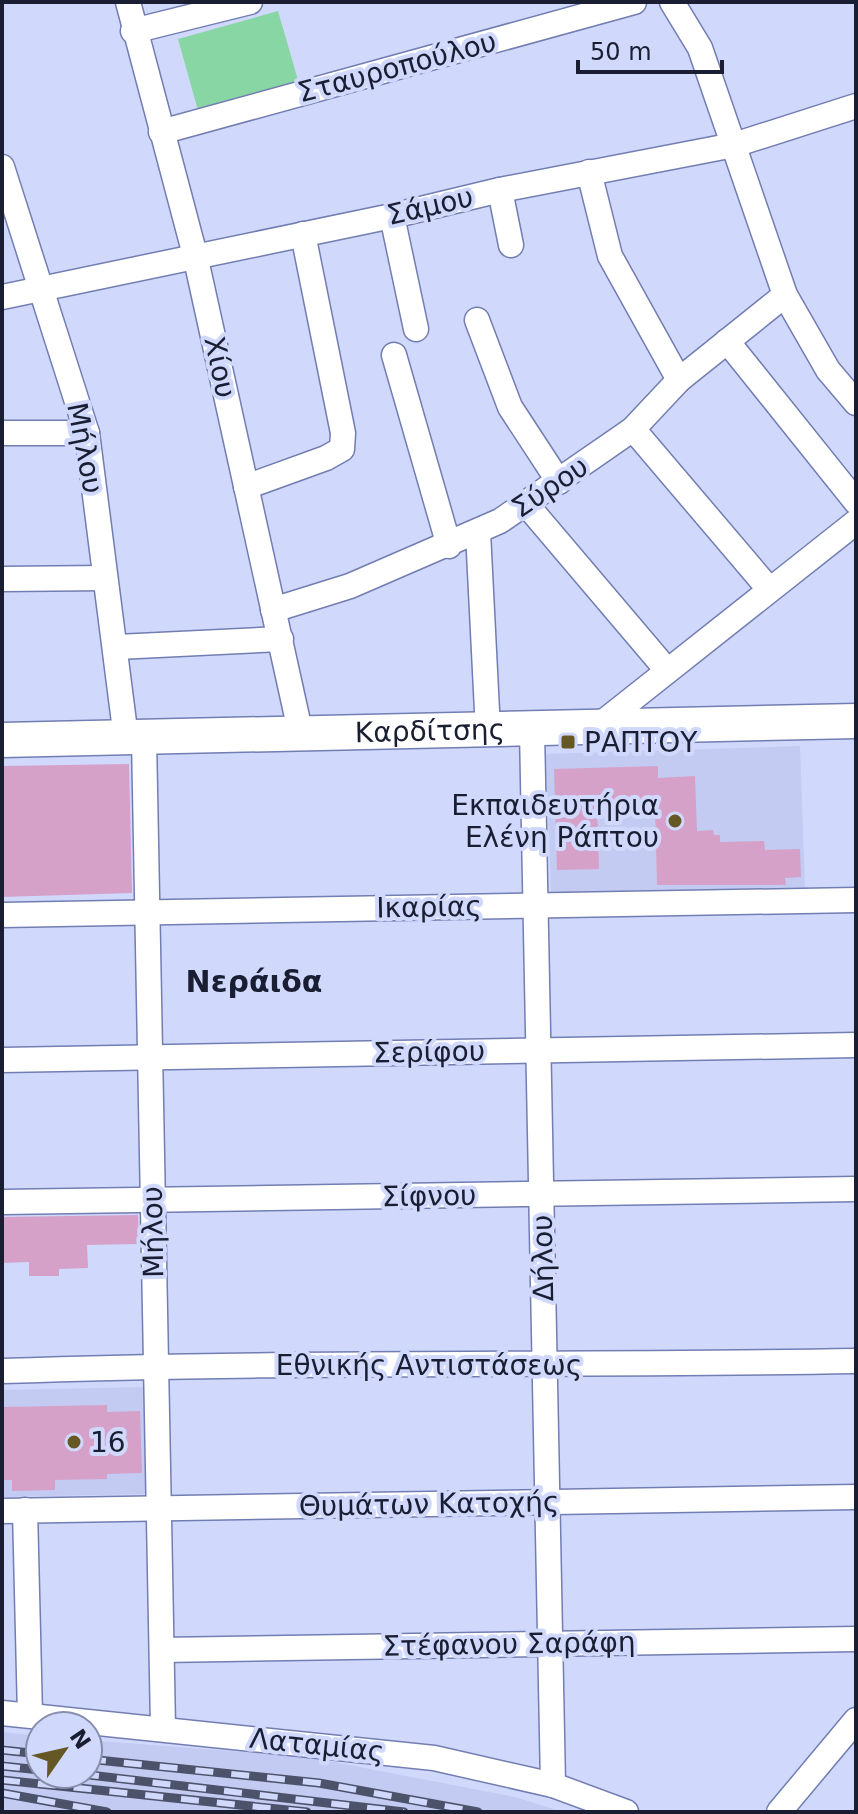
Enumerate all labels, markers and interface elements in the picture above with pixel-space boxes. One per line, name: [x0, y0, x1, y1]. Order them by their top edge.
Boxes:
scale bar: [578, 24, 722, 74]
street label: Σταυροπούλου: [294, 25, 500, 109]
text: 50 m: [590, 38, 652, 66]
street label: Σάμου: [384, 180, 476, 232]
street label: Χίου: [197, 333, 243, 401]
street label: Μήλου: [60, 400, 110, 496]
street label: Σύρου: [506, 450, 594, 524]
street label: Καρδίτσης: [355, 712, 505, 749]
place label: ΡΑΠΤΟΥ: [584, 726, 698, 759]
marker: ΡΑΠΤΟΥ: [559, 733, 577, 751]
place label: Εκπαιδευτήρια Ελένη Ράπτου: [451, 789, 659, 854]
marker: Εκπαιδευτήρια Ελένη Ράπτου: [666, 812, 684, 830]
street label: Ικαρίας: [376, 890, 482, 924]
district label: Νεράιδα: [186, 964, 322, 999]
street label: Σερίφου: [373, 1035, 485, 1069]
street label: Σίφνου: [381, 1179, 477, 1213]
street label: Μήλου: [136, 1186, 170, 1278]
street label: Δήλου: [526, 1214, 560, 1302]
street label: Εθνικής Αντιστάσεως: [276, 1349, 582, 1382]
place label: 16: [90, 1426, 126, 1459]
marker: 16: [65, 1433, 83, 1451]
street label: Θυμάτων Κατοχής: [298, 1485, 560, 1523]
street label: Στέφανου Σαράφη: [382, 1625, 636, 1663]
north arrow: [24, 1710, 104, 1790]
street label: Λαταμίας: [248, 1722, 386, 1768]
text: N: [65, 1724, 96, 1754]

